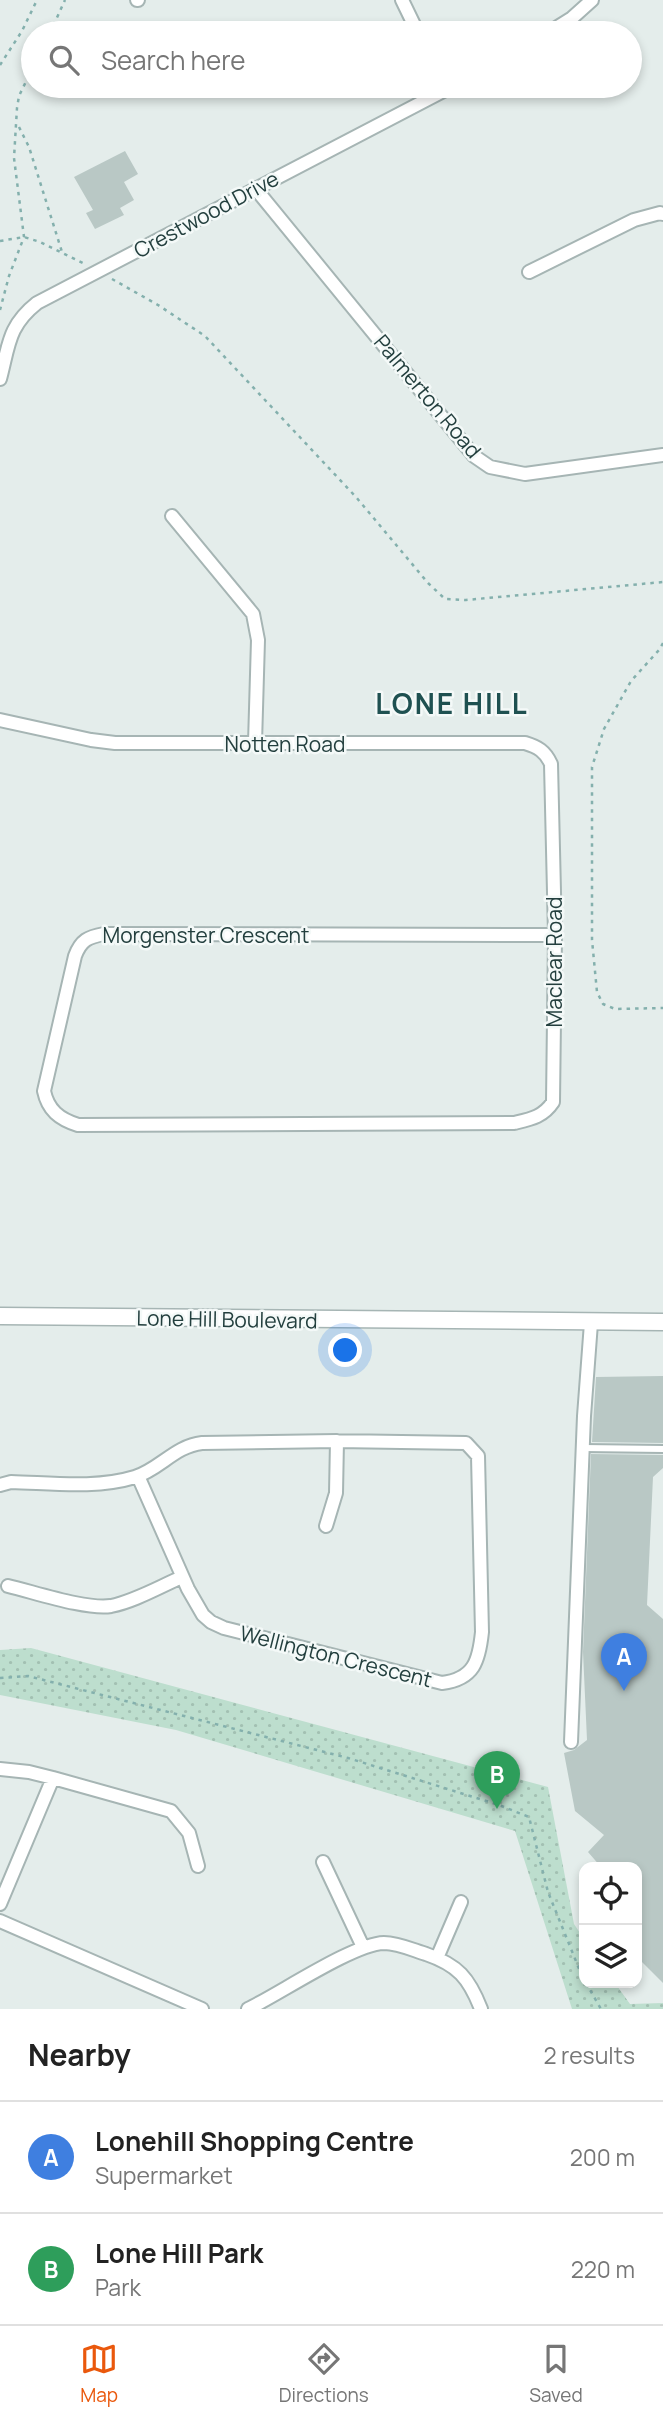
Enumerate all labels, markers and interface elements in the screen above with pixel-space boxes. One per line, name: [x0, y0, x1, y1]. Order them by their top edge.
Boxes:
search box: [21, 21, 642, 98]
icon: search: [45, 41, 83, 79]
text: Search here: [101, 42, 246, 78]
street label: Crestwood Drive: [129, 164, 283, 264]
street label: Palmerton Road: [368, 328, 488, 464]
district label: LONE HILL: [375, 684, 529, 722]
street label: Notten Road: [225, 730, 345, 758]
street label: Maclear Road: [540, 897, 568, 1027]
street label: Morgenster Crescent: [103, 921, 310, 949]
street label: Lone Hill Boulevard: [136, 1303, 318, 1335]
your location: [328, 1333, 362, 1367]
street label: Wellington Crescent: [237, 1619, 435, 1693]
pin: A: [601, 1633, 647, 1691]
pin: B: [474, 1751, 520, 1809]
map controls: [579, 1862, 642, 1988]
button: locate: [579, 1862, 642, 1925]
button: layers: [579, 1925, 642, 1988]
text: Nearby: [28, 2034, 131, 2075]
text: 2 results: [543, 2039, 635, 2071]
text: Lonehill Shopping Centre: [95, 2123, 414, 2159]
text: A: [43, 2141, 59, 2173]
text: 200 m: [570, 2141, 635, 2173]
text: Supermarket: [95, 2159, 233, 2191]
text: Lone Hill Park: [95, 2235, 263, 2271]
text: B: [44, 2253, 58, 2285]
text: 220 m: [571, 2253, 635, 2285]
text: Park: [95, 2271, 141, 2303]
tab: Map: [80, 2340, 118, 2408]
tab: Directions: [279, 2340, 369, 2408]
tab: Saved: [529, 2340, 583, 2408]

